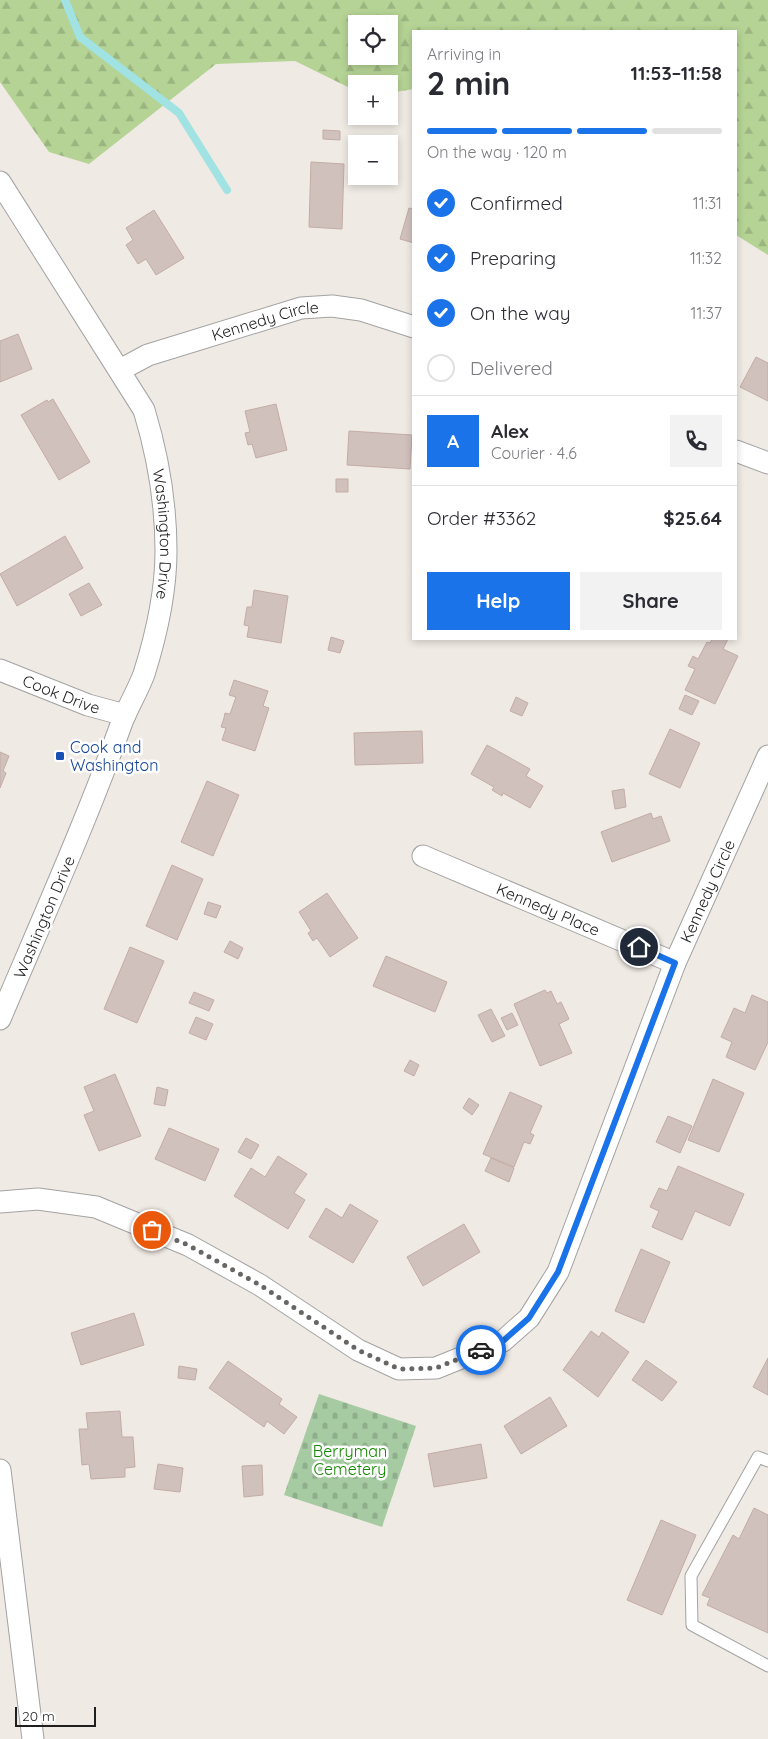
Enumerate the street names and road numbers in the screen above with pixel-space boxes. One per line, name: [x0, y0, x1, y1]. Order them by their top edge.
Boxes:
street label: Kennedy Circle: [209, 297, 319, 345]
street label: Washington Drive: [149, 467, 176, 601]
street label: Cook Drive: [20, 670, 102, 718]
street label: Kennedy Circle: [676, 836, 739, 946]
street label: Washington Drive: [9, 853, 79, 981]
street label: Kennedy Place: [493, 878, 603, 940]

